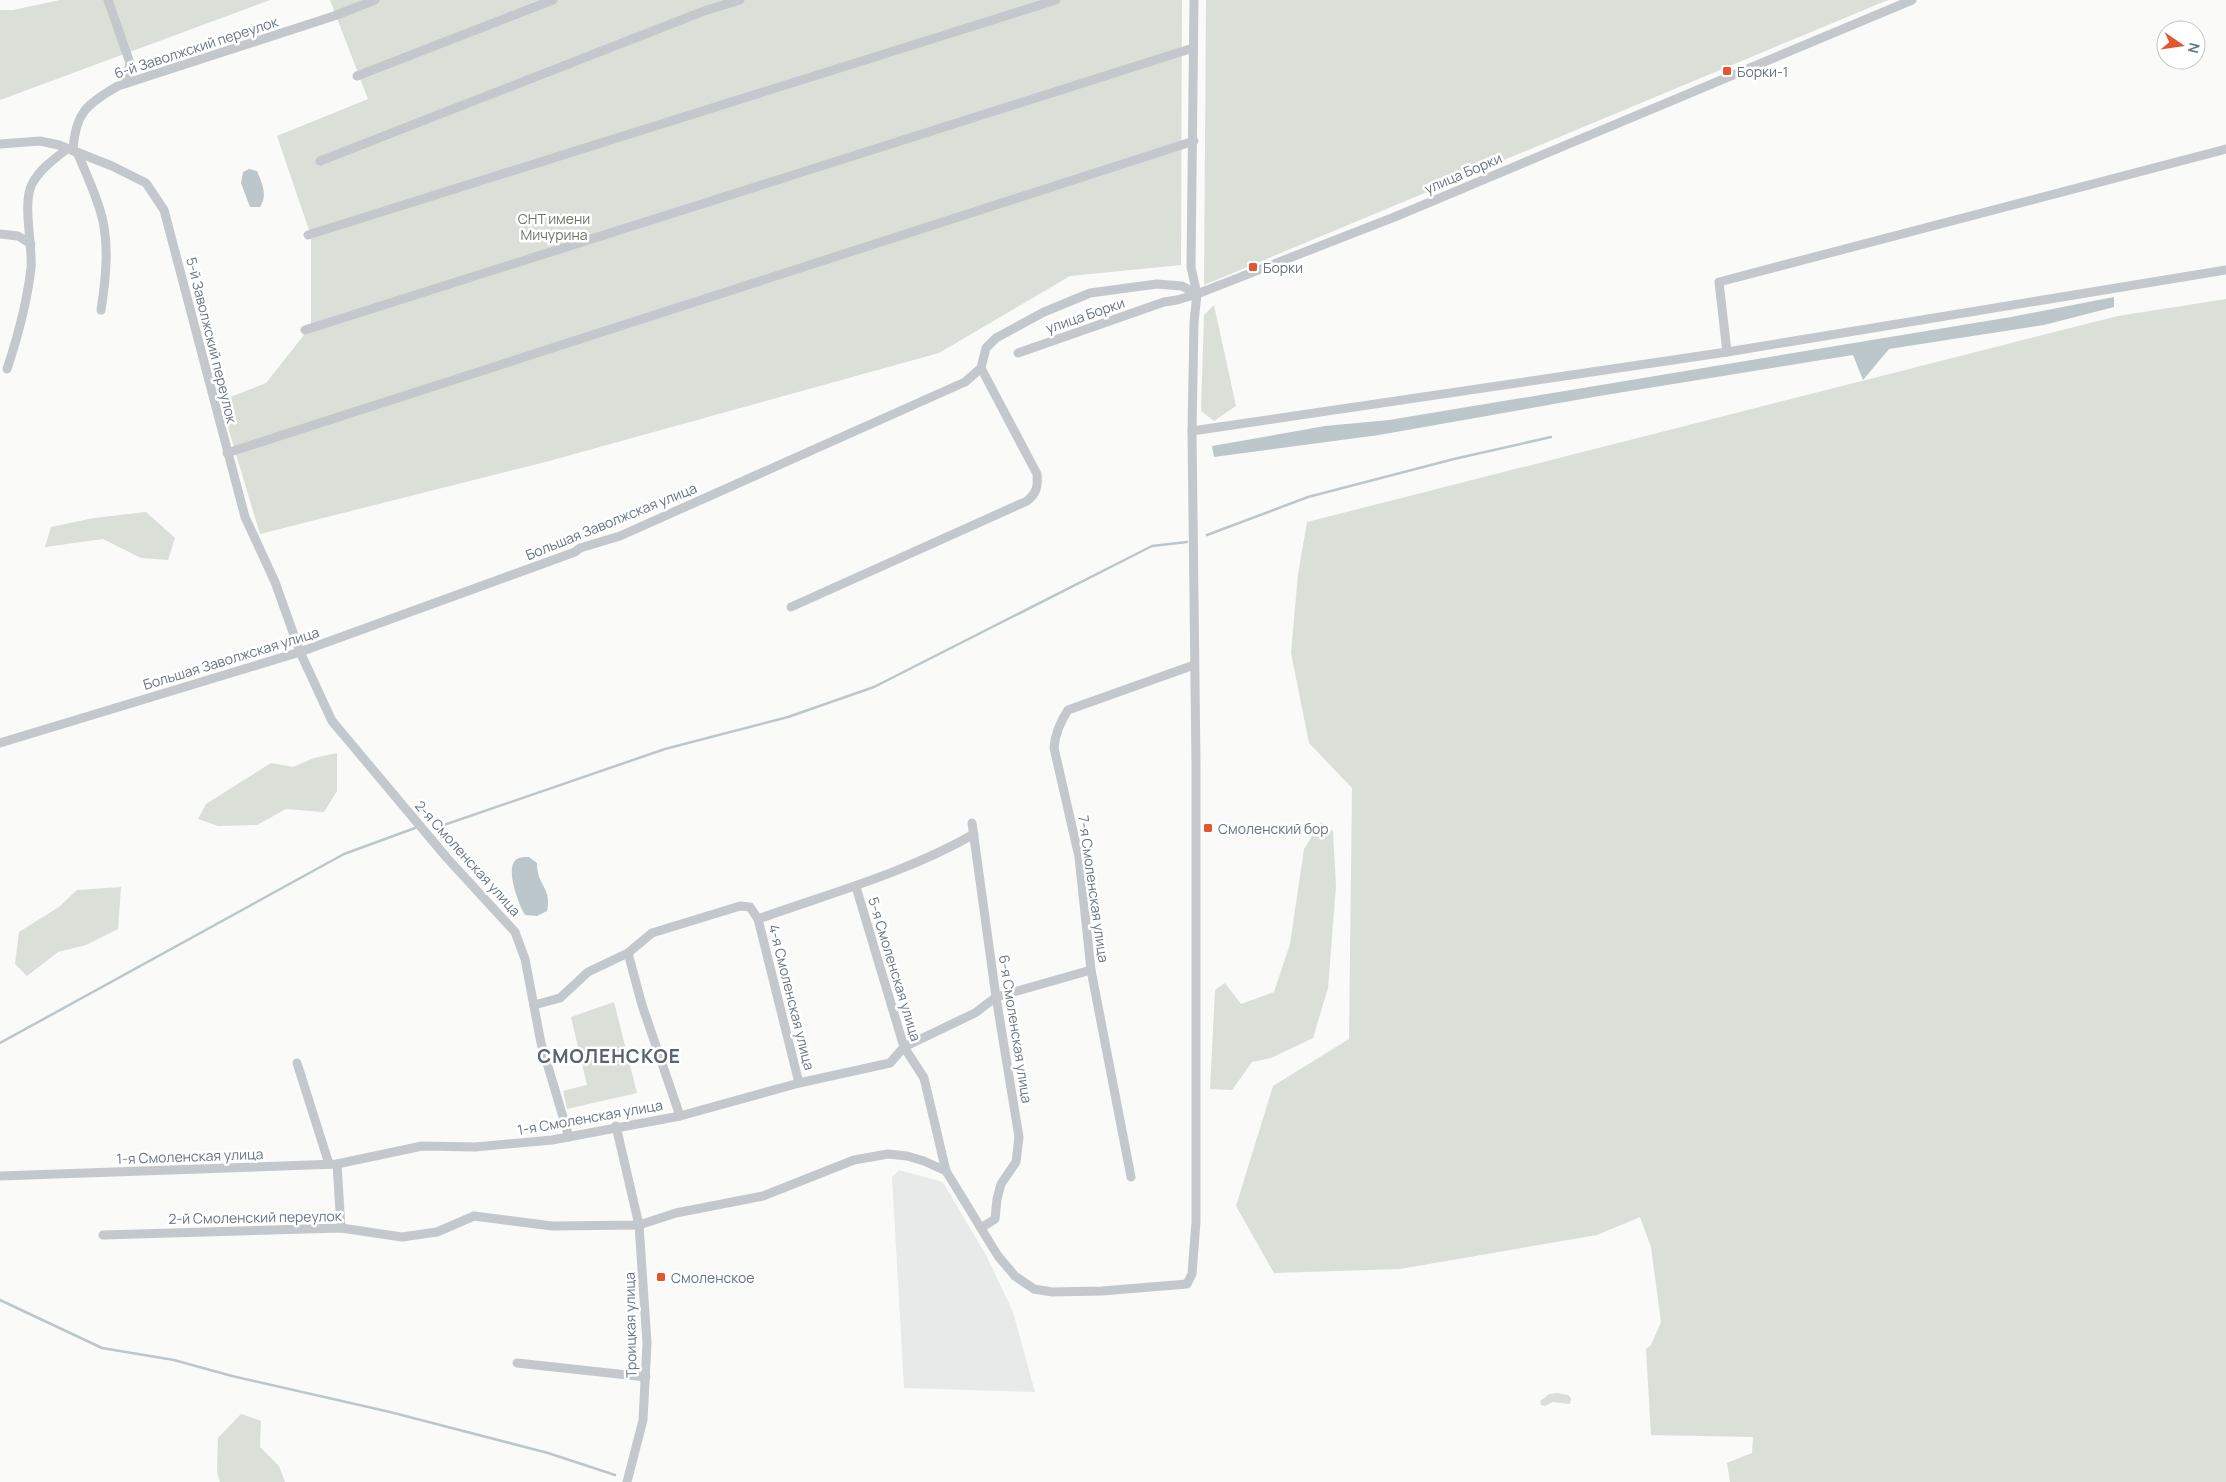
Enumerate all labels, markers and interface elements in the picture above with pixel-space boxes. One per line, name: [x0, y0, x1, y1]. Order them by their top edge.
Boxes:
street label: 6-й Заволжский переулок: [112, 11, 281, 82]
north arrow: [2156, 20, 2206, 70]
text: N: [2184, 41, 2205, 55]
place label: Борки-1: [1737, 62, 1788, 81]
marker: Борки-1: [1721, 65, 1733, 77]
street label: улица Борки: [1421, 148, 1505, 198]
park label: СНТ имени Мичурина: [518, 209, 590, 244]
street label: 5-й Заволжский переулок: [182, 255, 242, 426]
place label: Борки: [1263, 258, 1303, 277]
marker: Борки: [1247, 261, 1259, 273]
street label: улица Борки: [1043, 293, 1127, 337]
street label: Большая Заволжская улица: [523, 478, 699, 564]
street label: Большая Заволжская улица: [141, 622, 321, 694]
street label: 2-я Смоленская улица: [411, 796, 525, 920]
street label: 7-я Смоленская улица: [1074, 814, 1114, 964]
place label: Смоленский бор: [1218, 819, 1329, 838]
marker: Смоленский бор: [1202, 822, 1214, 834]
street label: 5-я Смоленская улица: [864, 895, 926, 1043]
street label: 4-я Смоленская улица: [765, 922, 819, 1072]
street label: 6-я Смоленская улица: [995, 953, 1037, 1105]
district label: СМОЛЕНСКОЕ: [537, 1043, 681, 1069]
street label: 1-я Смоленская улица: [516, 1095, 664, 1139]
street label: 1-я Смоленская улица: [116, 1144, 264, 1168]
street label: 2-й Смоленский переулок: [168, 1206, 343, 1228]
place label: Смоленское: [671, 1268, 755, 1287]
marker: Смоленское: [655, 1271, 667, 1283]
street label: Троицкая улица: [620, 1272, 640, 1378]

